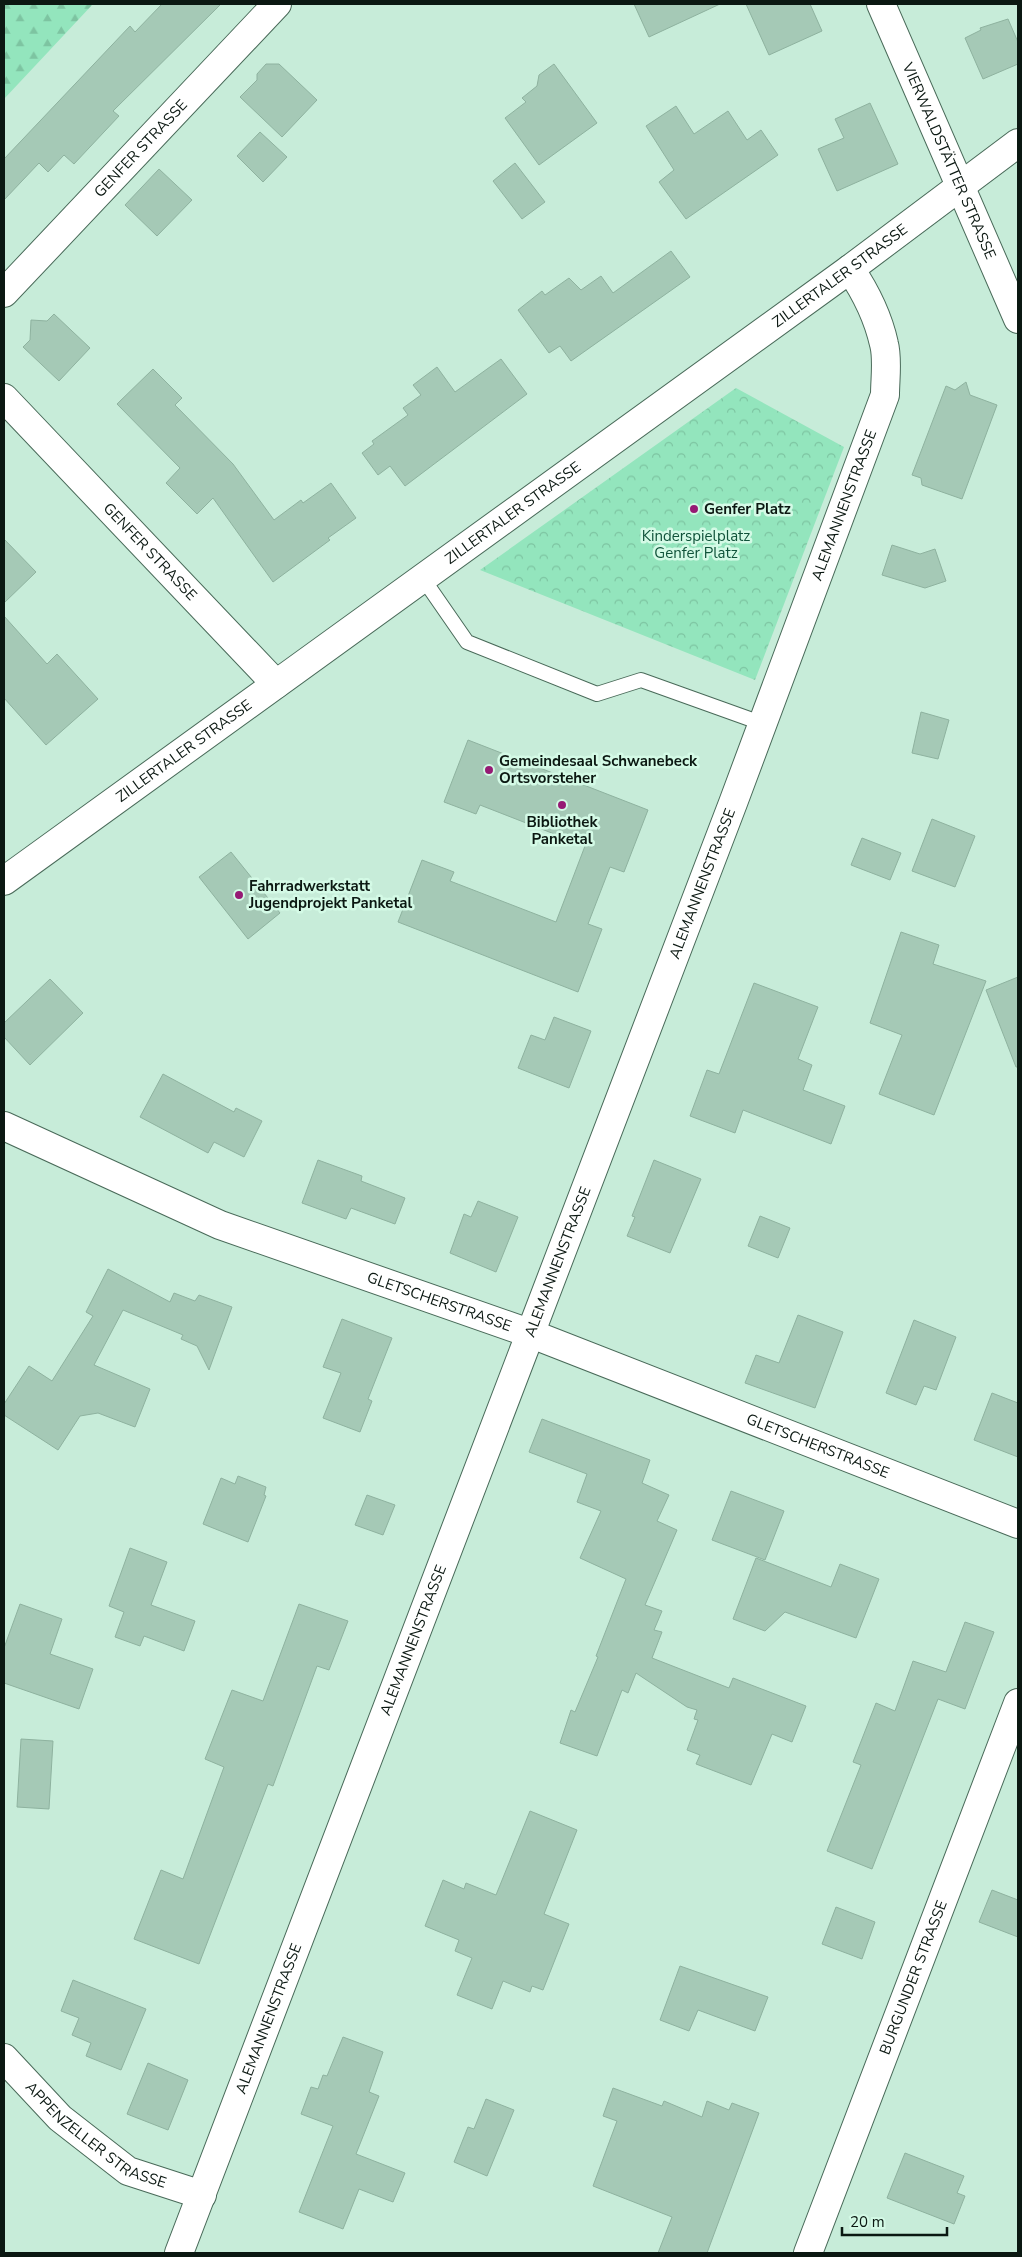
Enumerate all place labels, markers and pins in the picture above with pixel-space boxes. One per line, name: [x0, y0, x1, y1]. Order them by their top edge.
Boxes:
place label: Genfer Platz: [704, 499, 791, 519]
marker: Genfer Platz: [688, 503, 700, 515]
place label: Gemeindesaal Schwanebeck Ortsvorsteher: [499, 751, 698, 788]
marker: Gemeindesaal Schwanebeck Ortsvorsteher: [483, 764, 495, 776]
marker: Bibliothek Panketal: [556, 799, 568, 811]
place label: Bibliothek Panketal: [526, 812, 598, 849]
place label: Fahrradwerkstatt Jugendprojekt Panketal: [248, 876, 412, 913]
marker: Fahrradwerkstatt Jugendprojekt Panketal: [233, 889, 245, 901]

